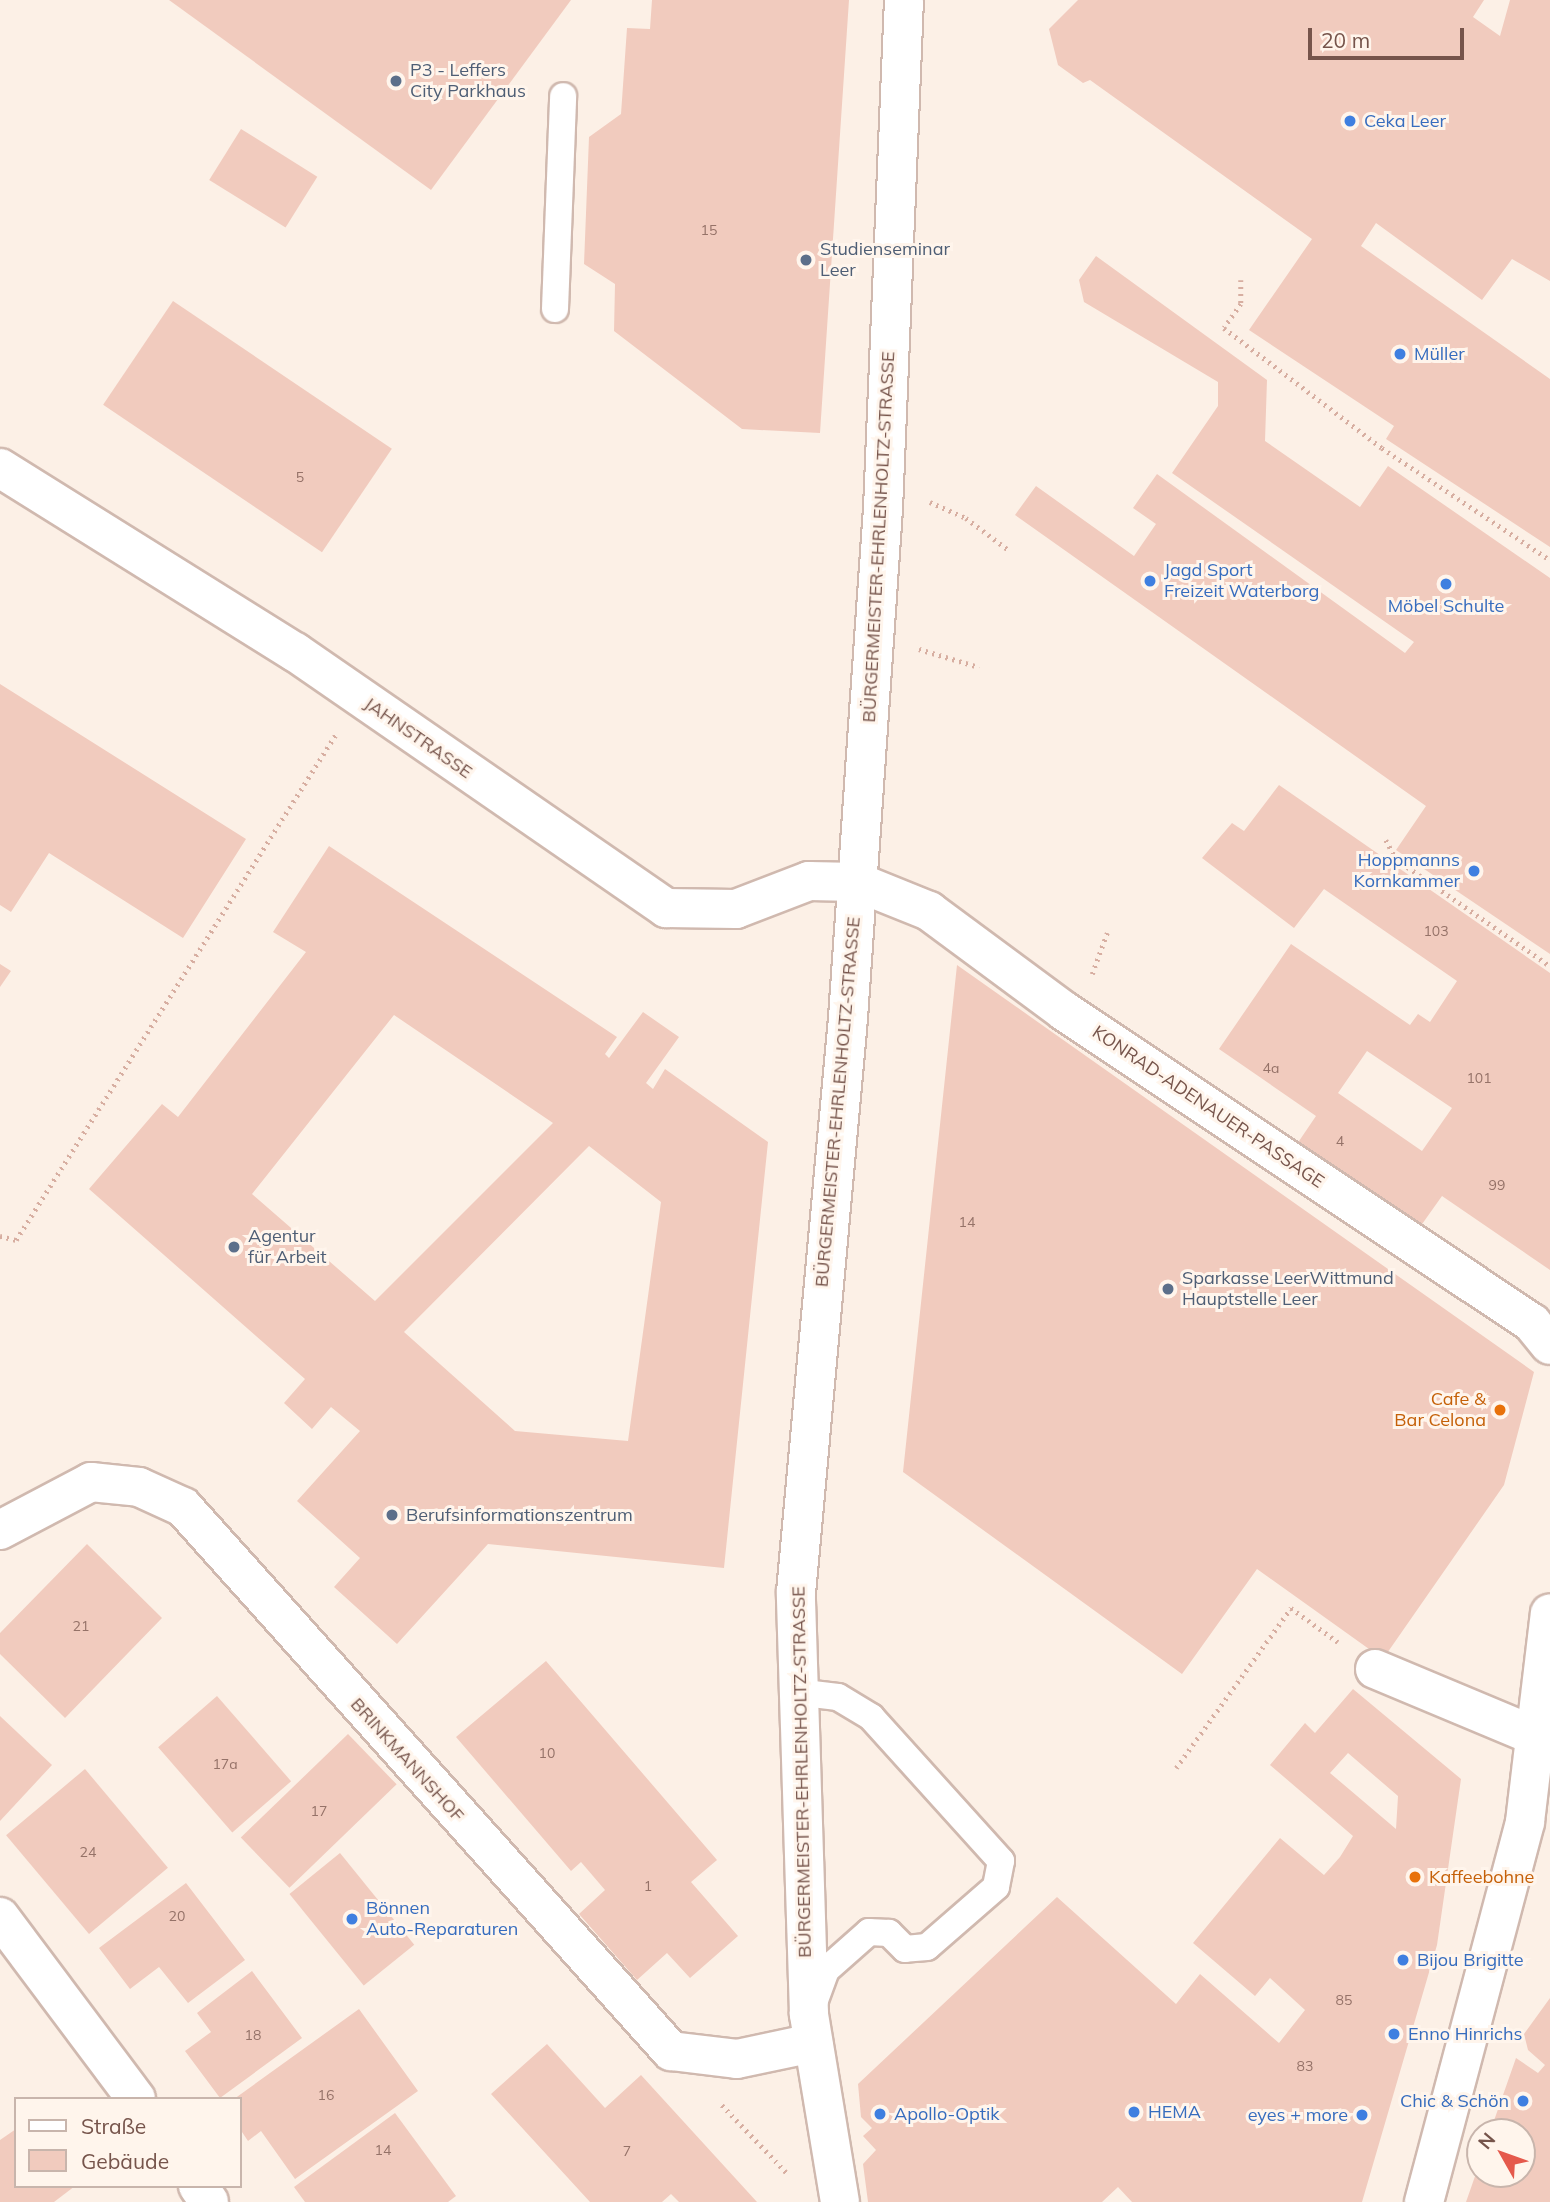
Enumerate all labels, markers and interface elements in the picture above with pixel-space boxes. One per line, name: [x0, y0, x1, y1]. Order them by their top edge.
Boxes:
scale bar: [1312, 14, 1468, 58]
text: 20 m: [1321, 27, 1370, 53]
place label: P3 - Leffers City Parkhaus: [410, 60, 526, 102]
marker: P3 - Leffers City Parkhaus: [388, 73, 404, 89]
place label: Ceka Leer: [1364, 110, 1446, 132]
marker: Ceka Leer: [1342, 113, 1358, 129]
house number: 15: [701, 222, 717, 238]
place label: Studienseminar Leer: [820, 239, 950, 282]
marker: Studienseminar Leer: [798, 252, 814, 268]
place label: Müller: [1414, 343, 1465, 365]
marker: Müller: [1392, 346, 1408, 362]
street label: BÜRGERMEISTER-EHRLENHOLTZ-STRASSE: [858, 351, 900, 723]
house number: 5: [296, 469, 304, 485]
place label: Jagd Sport Freizeit Waterborg: [1164, 560, 1319, 602]
marker: Jagd Sport Freizeit Waterborg: [1142, 573, 1158, 589]
marker: Möbel Schulte: [1438, 576, 1454, 592]
place label: Möbel Schulte: [1388, 595, 1504, 617]
street label: JAHNSTRASSE: [360, 693, 476, 783]
place label: Hoppmanns Kornkammer: [1354, 850, 1460, 892]
marker: Hoppmanns Kornkammer: [1466, 863, 1482, 879]
street label: BÜRGERMEISTER-EHRLENHOLTZ-STRASSE: [811, 916, 865, 1288]
house number: 103: [1423, 923, 1449, 939]
street label: KONRAD-ADENAUER-PASSAGE: [1088, 1021, 1328, 1193]
house number: 4a: [1263, 1060, 1279, 1076]
house number: 101: [1466, 1070, 1492, 1086]
house number: 4: [1336, 1133, 1344, 1149]
house number: 99: [1489, 1177, 1505, 1193]
house number: 14: [959, 1214, 975, 1230]
place label: Agentur für Arbeit: [248, 1226, 327, 1268]
marker: Agentur für Arbeit: [226, 1239, 242, 1255]
place label: Sparkasse LeerWittmund Hauptstelle Leer: [1182, 1268, 1394, 1310]
marker: Sparkasse LeerWittmund Hauptstelle Leer: [1160, 1281, 1176, 1297]
place label: Cafe & Bar Celona: [1394, 1389, 1486, 1432]
marker: Cafe & Bar Celona: [1492, 1402, 1508, 1418]
place label: Berufsinformationszentrum: [406, 1504, 633, 1526]
marker: Berufsinformationszentrum: [384, 1507, 400, 1523]
street label: BÜRGERMEISTER-EHRLENHOLTZ-STRASSE: [788, 1586, 816, 1958]
house number: 21: [73, 1618, 89, 1634]
street label: BRINKMANNSHOF: [346, 1694, 468, 1826]
house number: 10: [539, 1745, 555, 1761]
house number: 17a: [212, 1756, 238, 1772]
house number: 17: [311, 1803, 327, 1819]
house number: 24: [80, 1844, 96, 1860]
place label: Kaffeebohne: [1429, 1866, 1534, 1888]
marker: Kaffeebohne: [1407, 1869, 1423, 1885]
house number: 1: [644, 1878, 652, 1894]
place label: Bönnen Auto-Reparaturen: [366, 1898, 518, 1940]
house number: 20: [169, 1908, 185, 1924]
marker: Bönnen Auto-Reparaturen: [344, 1911, 360, 1927]
place label: Bijou Brigitte: [1417, 1949, 1523, 1971]
marker: Bijou Brigitte: [1395, 1952, 1411, 1968]
house number: 85: [1336, 1992, 1352, 2008]
place label: Enno Hinrichs: [1408, 2023, 1522, 2045]
marker: Enno Hinrichs: [1386, 2026, 1402, 2042]
house number: 18: [245, 2027, 261, 2043]
house number: 83: [1297, 2058, 1313, 2074]
house number: 16: [318, 2087, 334, 2103]
place label: Chic & Schön: [1400, 2090, 1509, 2112]
marker: Chic & Schön: [1515, 2093, 1531, 2109]
legend: [14, 2097, 242, 2188]
place label: HEMA: [1148, 2101, 1201, 2123]
place label: Apollo-Optik: [894, 2103, 1000, 2125]
marker: HEMA: [1126, 2104, 1142, 2120]
place label: eyes + more: [1248, 2104, 1348, 2126]
marker: Apollo-Optik: [872, 2106, 888, 2122]
marker: eyes + more: [1354, 2107, 1370, 2123]
text: Straße: [81, 2113, 146, 2139]
north arrow: [1466, 2118, 1536, 2188]
text: N: [1473, 2128, 1500, 2154]
house number: 14: [375, 2142, 391, 2158]
house number: 7: [623, 2143, 631, 2159]
text: Gebäude: [81, 2148, 169, 2174]

